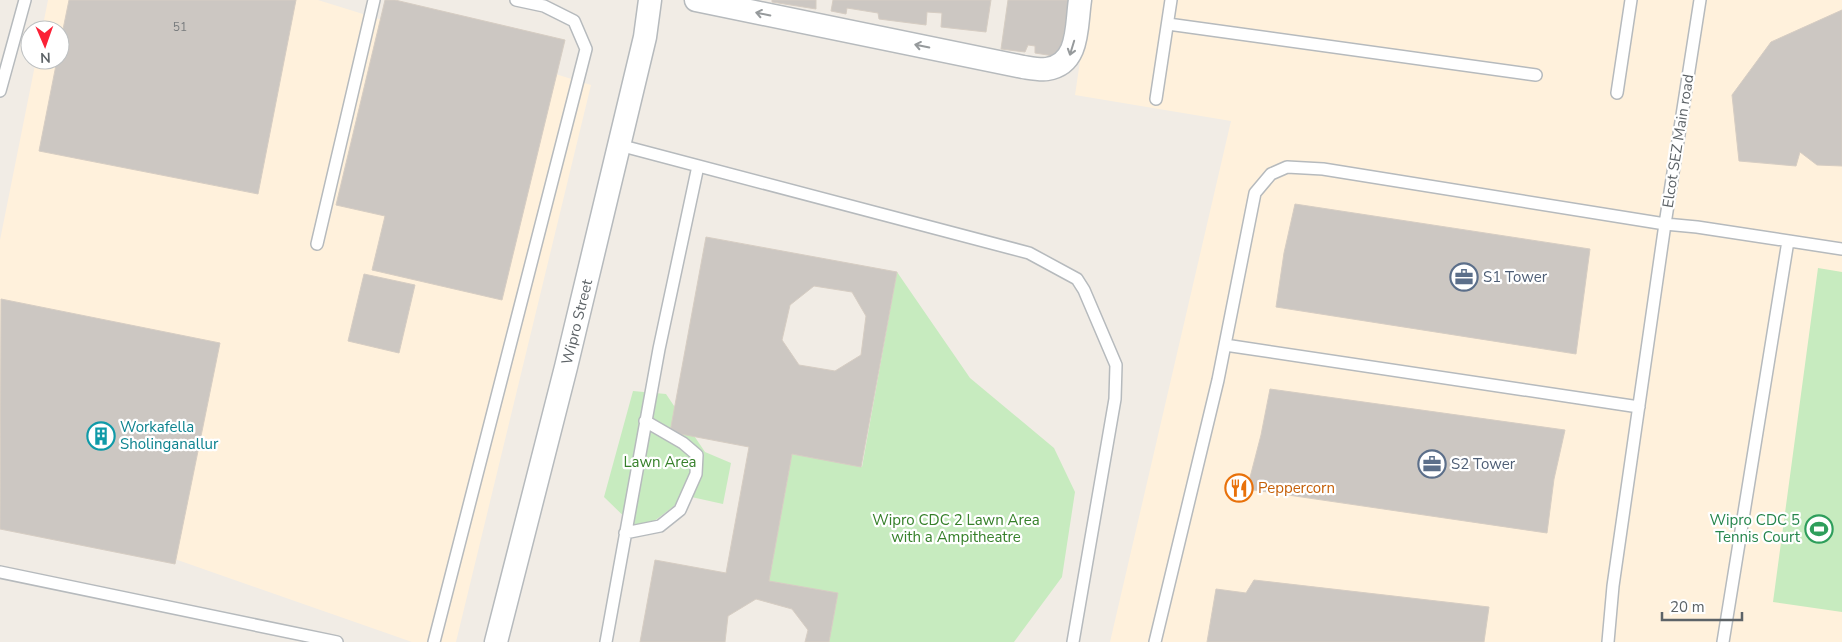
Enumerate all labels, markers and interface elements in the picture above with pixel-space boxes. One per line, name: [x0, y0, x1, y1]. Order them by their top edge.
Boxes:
one-way arrow: [755, 9, 771, 18]
house number: 51: [173, 19, 187, 35]
north arrow: [20, 20, 70, 70]
one-way arrow: [1066, 40, 1076, 56]
one-way arrow: [915, 41, 931, 50]
text: N: [40, 48, 51, 67]
street label: Elcot SEZ Main road: [1658, 73, 1698, 209]
office icon: S1 Tower: [1449, 262, 1479, 292]
place label: S1 Tower: [1483, 267, 1548, 287]
street label: Wipro Street: [557, 277, 597, 367]
place label: Workafella Sholinganallur: [120, 417, 219, 454]
building icon: Workafella Sholinganallur: [86, 421, 116, 451]
office icon: S2 Tower: [1417, 449, 1447, 479]
park label: Lawn Area: [623, 452, 697, 472]
place label: S2 Tower: [1451, 454, 1516, 474]
restaurant icon: Peppercorn: [1224, 473, 1254, 503]
place label: Peppercorn: [1258, 478, 1335, 498]
park label: Wipro CDC 2 Lawn Area with a Ampitheatre: [872, 510, 1040, 547]
place label: Wipro CDC 5 Tennis Court: [1710, 510, 1801, 547]
sports icon: Wipro CDC 5 Tennis Court: [1804, 514, 1834, 544]
scale bar: [1662, 590, 1742, 622]
text: 20 m: [1670, 597, 1705, 617]

